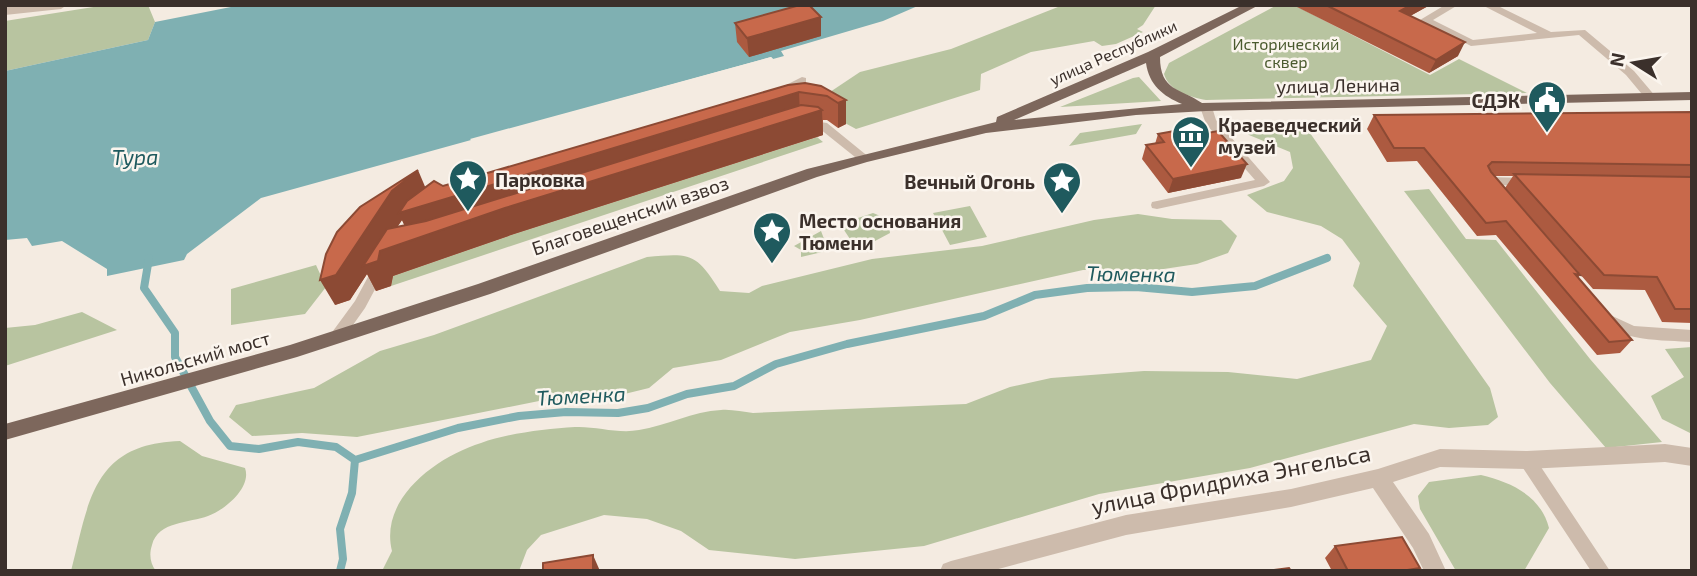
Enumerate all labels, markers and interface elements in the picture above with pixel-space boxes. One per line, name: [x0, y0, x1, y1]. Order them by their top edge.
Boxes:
street label: улица Республики: [1046, 15, 1180, 90]
north arrow: [1599, 28, 1669, 98]
park label: Исторический сквер: [1233, 34, 1339, 71]
text: N: [1604, 51, 1629, 69]
street label: улица Ленина: [1276, 72, 1400, 99]
public building icon: СДЭК: [1526, 79, 1568, 134]
place label: СДЭК: [1471, 89, 1520, 112]
place label: Краеведческий музей: [1218, 113, 1362, 158]
museum icon: Краеведческий музей: [1170, 114, 1212, 169]
water label: Тура: [112, 144, 158, 169]
place icon: Парковка: [447, 158, 489, 213]
place icon: Вечный Огонь: [1041, 160, 1083, 215]
place label: Парковка: [495, 168, 585, 191]
place label: Вечный Огонь: [904, 170, 1035, 193]
street label: Благовещенский взвоз: [529, 171, 731, 259]
place label: Место основания Тюмени: [799, 209, 961, 254]
place icon: Место основания Тюмени: [751, 210, 793, 265]
water label: Тюменка: [1086, 260, 1176, 286]
street label: Никольский мост: [117, 326, 273, 390]
water label: Тюменка: [536, 380, 626, 410]
street label: улица Фридриха Энгельса: [1089, 438, 1373, 521]

